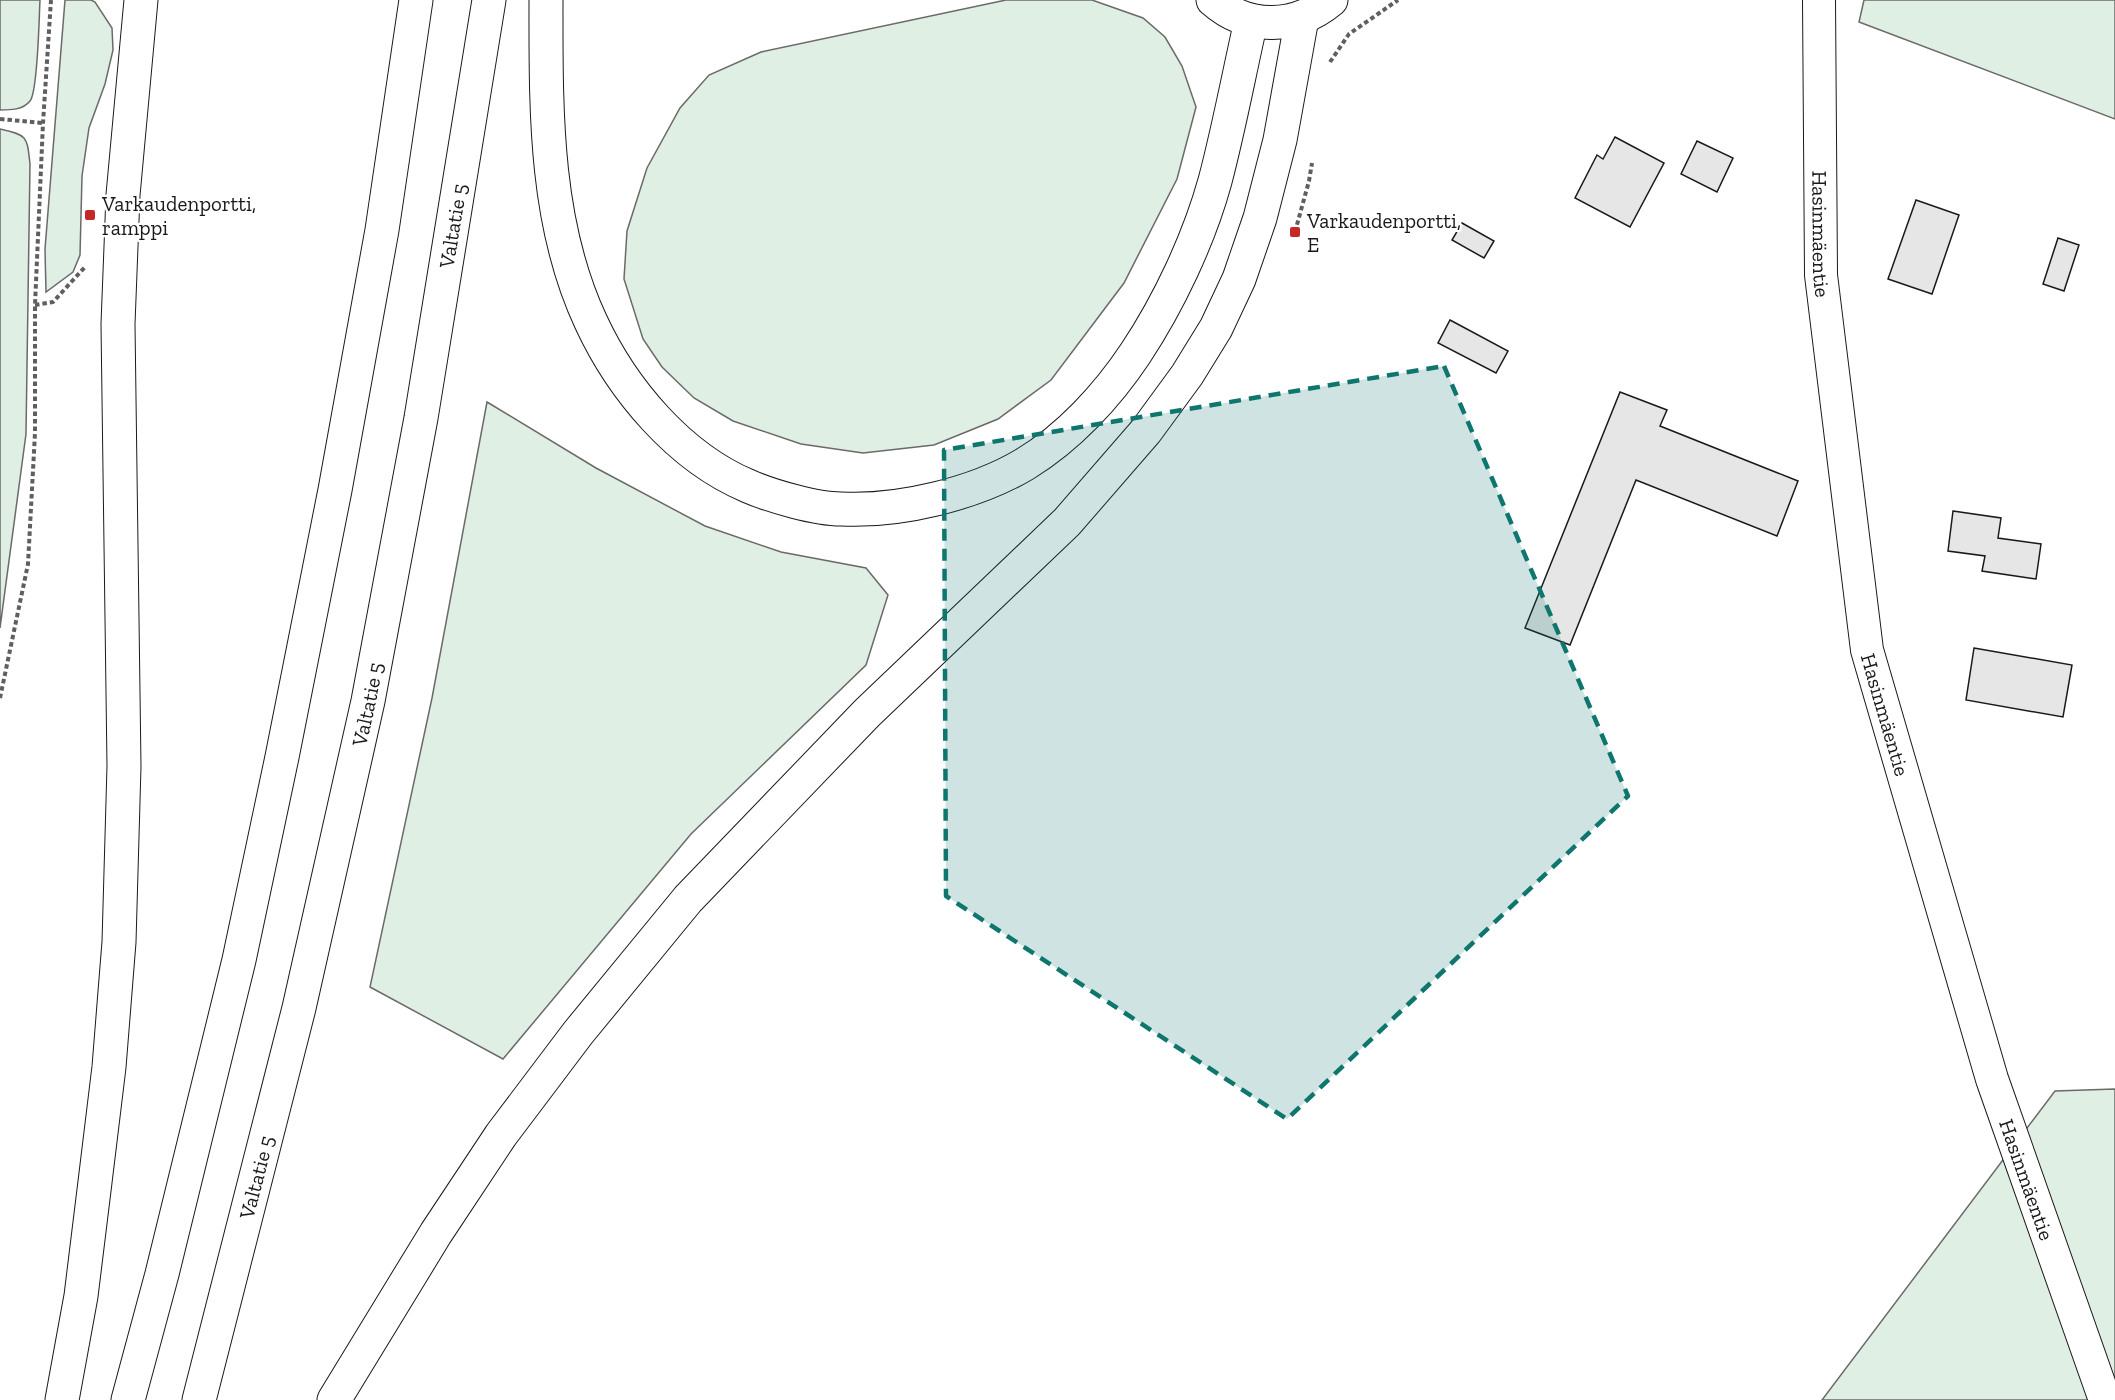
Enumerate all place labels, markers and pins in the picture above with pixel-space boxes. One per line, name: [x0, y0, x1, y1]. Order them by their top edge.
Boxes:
place label: Varkaudenportti, ramppi: [101, 191, 256, 240]
marker: Varkaudenportti, ramppi: [83, 208, 97, 222]
place label: Varkaudenportti, E: [1306, 208, 1461, 257]
marker: Varkaudenportti, E: [1288, 225, 1302, 239]

